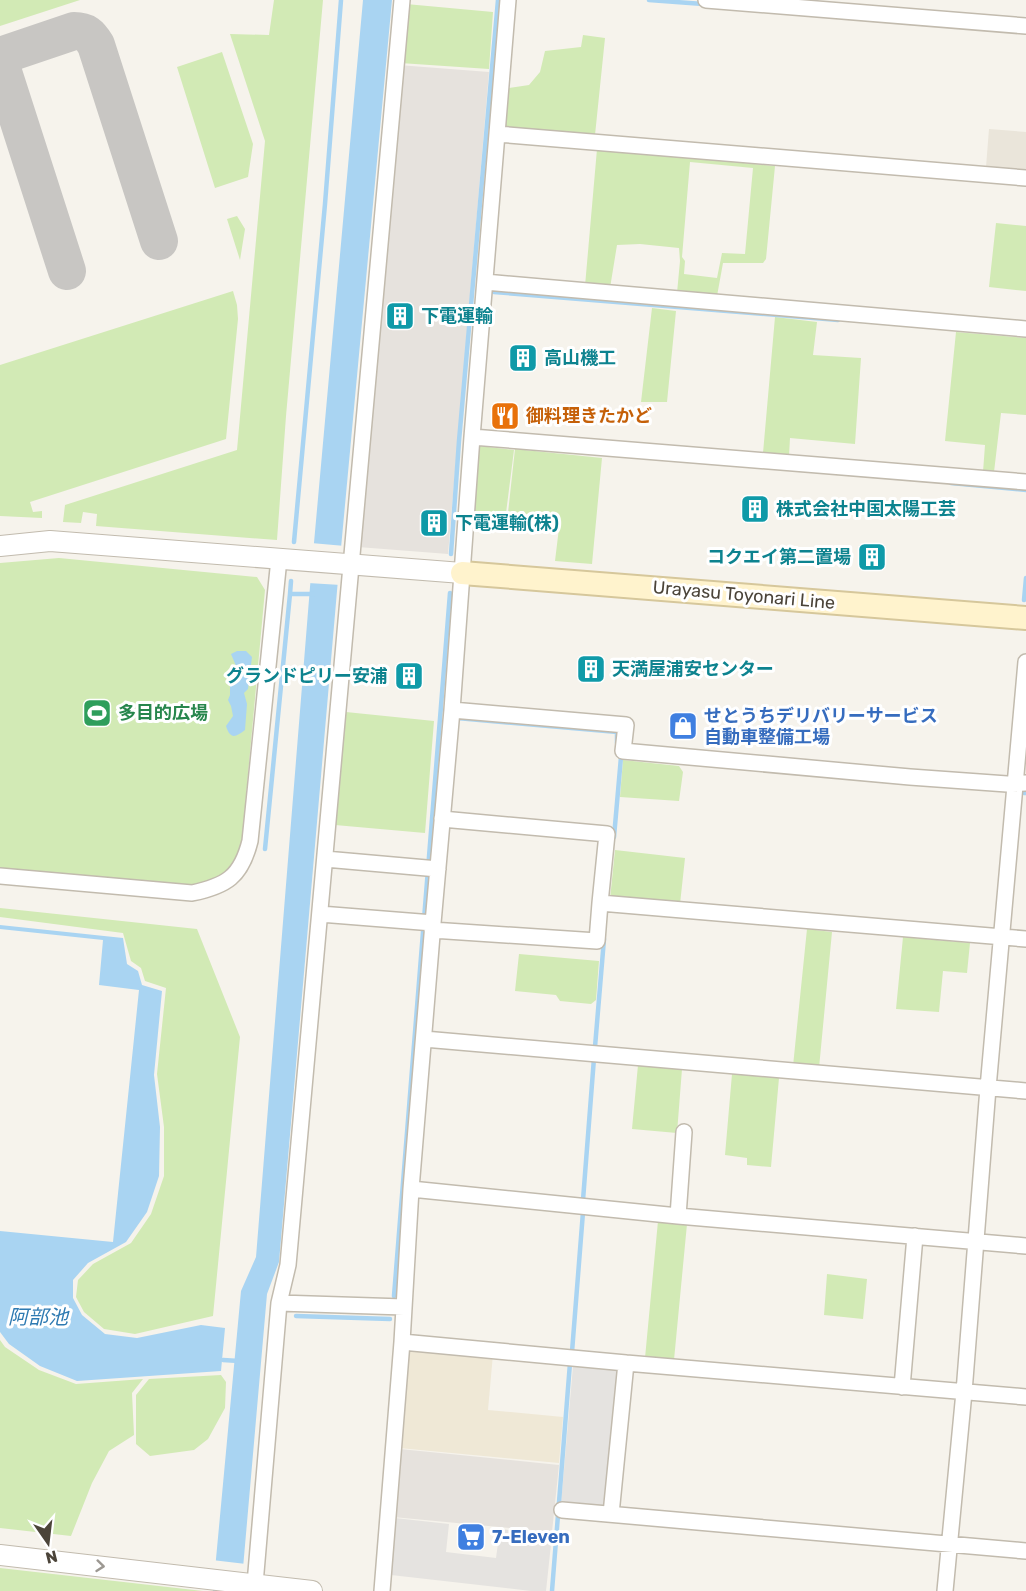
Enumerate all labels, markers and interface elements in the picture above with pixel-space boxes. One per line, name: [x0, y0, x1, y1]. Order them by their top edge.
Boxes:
building icon: 下電運輸: [384, 300, 416, 332]
place label: 下電運輸: [421, 305, 493, 327]
building icon: 高山機工: [507, 342, 539, 374]
place label: 高山機工: [544, 347, 616, 369]
restaurant icon: 御料理きたかど: [489, 400, 521, 432]
place label: 御料理きたかど: [525, 405, 652, 427]
building icon: 株式会社中国太陽工芸: [739, 493, 771, 525]
place label: 株式会社中国太陽工芸: [776, 498, 956, 520]
building icon: 下電運輸(株): [418, 507, 450, 539]
place label: 下電運輸(株): [455, 512, 559, 534]
building icon: コクエイ第二置場: [856, 541, 888, 573]
place label: コクエイ第二置場: [707, 546, 851, 568]
street label: Urayasu Toyonari Line: [652, 576, 836, 614]
building icon: 天満屋浦安センター: [575, 653, 607, 685]
place label: 天満屋浦安センター: [612, 658, 774, 680]
building icon: グランドピリー安浦: [393, 660, 425, 692]
place label: グランドピリー安浦: [226, 665, 388, 687]
sports icon: 多目的広場: [81, 697, 113, 729]
place label: 多目的広場: [118, 702, 208, 724]
place label: せとうちデリバリーサービス 自動車整備工場: [704, 705, 938, 748]
shop icon: せとうちデリバリーサービス 自動車整備工場: [667, 710, 699, 742]
water label: 阿部池: [8, 1305, 70, 1329]
north arrow: [18, 1513, 78, 1573]
supermarket icon: 7-Eleven: [455, 1521, 487, 1553]
place label: 7-Eleven: [492, 1526, 570, 1548]
text: N: [44, 1546, 59, 1568]
one-way arrow: [95, 1559, 104, 1572]

